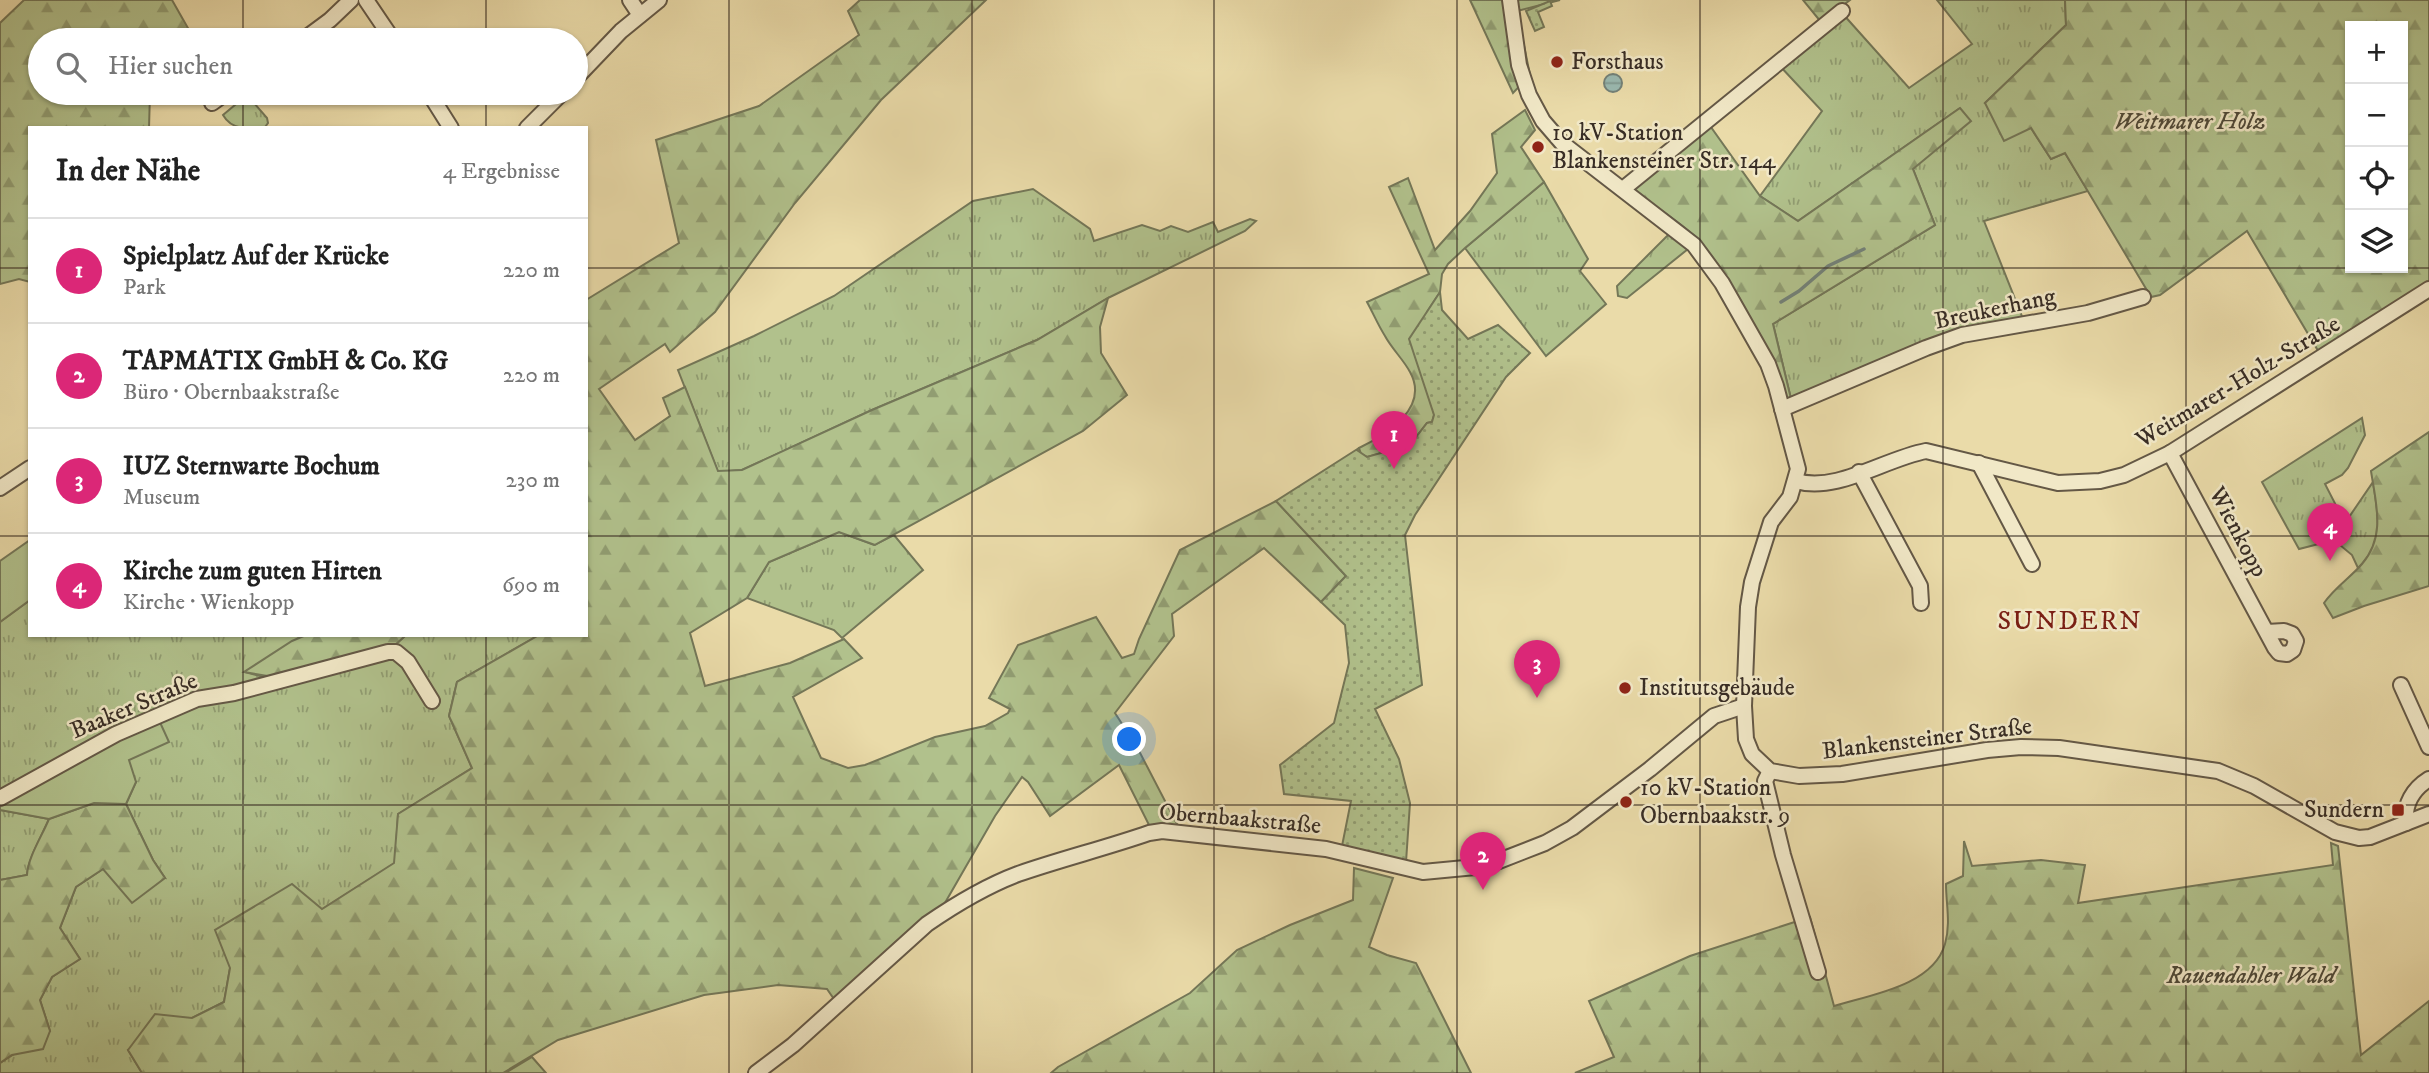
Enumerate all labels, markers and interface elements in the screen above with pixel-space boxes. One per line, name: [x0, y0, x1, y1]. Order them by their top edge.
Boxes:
map controls: [2345, 21, 2408, 273]
button: +: [2345, 21, 2408, 84]
search box: [28, 28, 588, 105]
place label: Forsthaus: [1571, 47, 1664, 77]
icon: search: [52, 48, 90, 86]
text: Hier suchen: [108, 50, 233, 83]
marker: Forsthaus: [1549, 54, 1565, 70]
button: −: [2345, 84, 2408, 147]
park label: Weitmarer Holz: [2114, 107, 2266, 137]
place label: 10 kV-Station Blankensteiner Str. 144: [1552, 118, 1777, 176]
marker: 10 kV-Station Blankensteiner Str. 144: [1530, 139, 1546, 155]
button: locate: [2345, 147, 2408, 210]
text: In der Nähe: [56, 153, 200, 190]
text: 4 Ergebnisse: [443, 157, 560, 186]
button: layers: [2345, 210, 2408, 273]
text: Spielplatz Auf der Krücke: [123, 240, 389, 273]
text: 1: [75, 256, 83, 285]
text: 220 m: [503, 256, 560, 285]
text: Park: [123, 273, 166, 302]
street label: Breukerhang: [1932, 281, 2059, 336]
street label: Weitmarer-Holz-Straße: [2130, 309, 2346, 455]
text: TAPMATIX GmbH & Co. KG: [123, 345, 448, 378]
text: 2: [73, 361, 85, 390]
text: 220 m: [503, 361, 560, 390]
text: Büro · Obernbaakstraße: [123, 378, 339, 407]
pin: 1: [1371, 411, 1417, 469]
text: IUZ Sternwarte Bochum: [123, 450, 380, 483]
text: 3: [75, 466, 83, 495]
text: 230 m: [506, 466, 560, 495]
street label: Wienkopp: [2201, 481, 2274, 582]
text: Museum: [123, 483, 200, 512]
pin: 4: [2307, 503, 2353, 561]
text: Kirche zum guten Hirten: [123, 555, 382, 588]
text: 4: [72, 571, 86, 600]
text: 690 m: [502, 571, 560, 600]
text: Kirche · Wienkopp: [123, 588, 294, 617]
district label: SUNDERN: [1997, 605, 2143, 638]
pin: 3: [1514, 640, 1560, 698]
street label: Baaker Straße: [66, 666, 202, 746]
place label: Institutsgebäude: [1639, 673, 1795, 703]
marker: Institutsgebäude: [1617, 680, 1633, 696]
street label: Blankensteiner Straße: [1820, 711, 2034, 767]
your location: [1112, 722, 1146, 756]
place label: 10 kV-Station Obernbaakstr. 9: [1640, 773, 1790, 831]
marker: 10 kV-Station Obernbaakstr. 9: [1618, 794, 1634, 810]
place label: Sundern: [2304, 795, 2384, 825]
street label: Obernbaakstraße: [1158, 797, 1322, 841]
marker: Sundern: [2390, 802, 2406, 818]
pin: 2: [1460, 832, 1506, 890]
park label: Rauendahler Wald: [2166, 961, 2339, 991]

